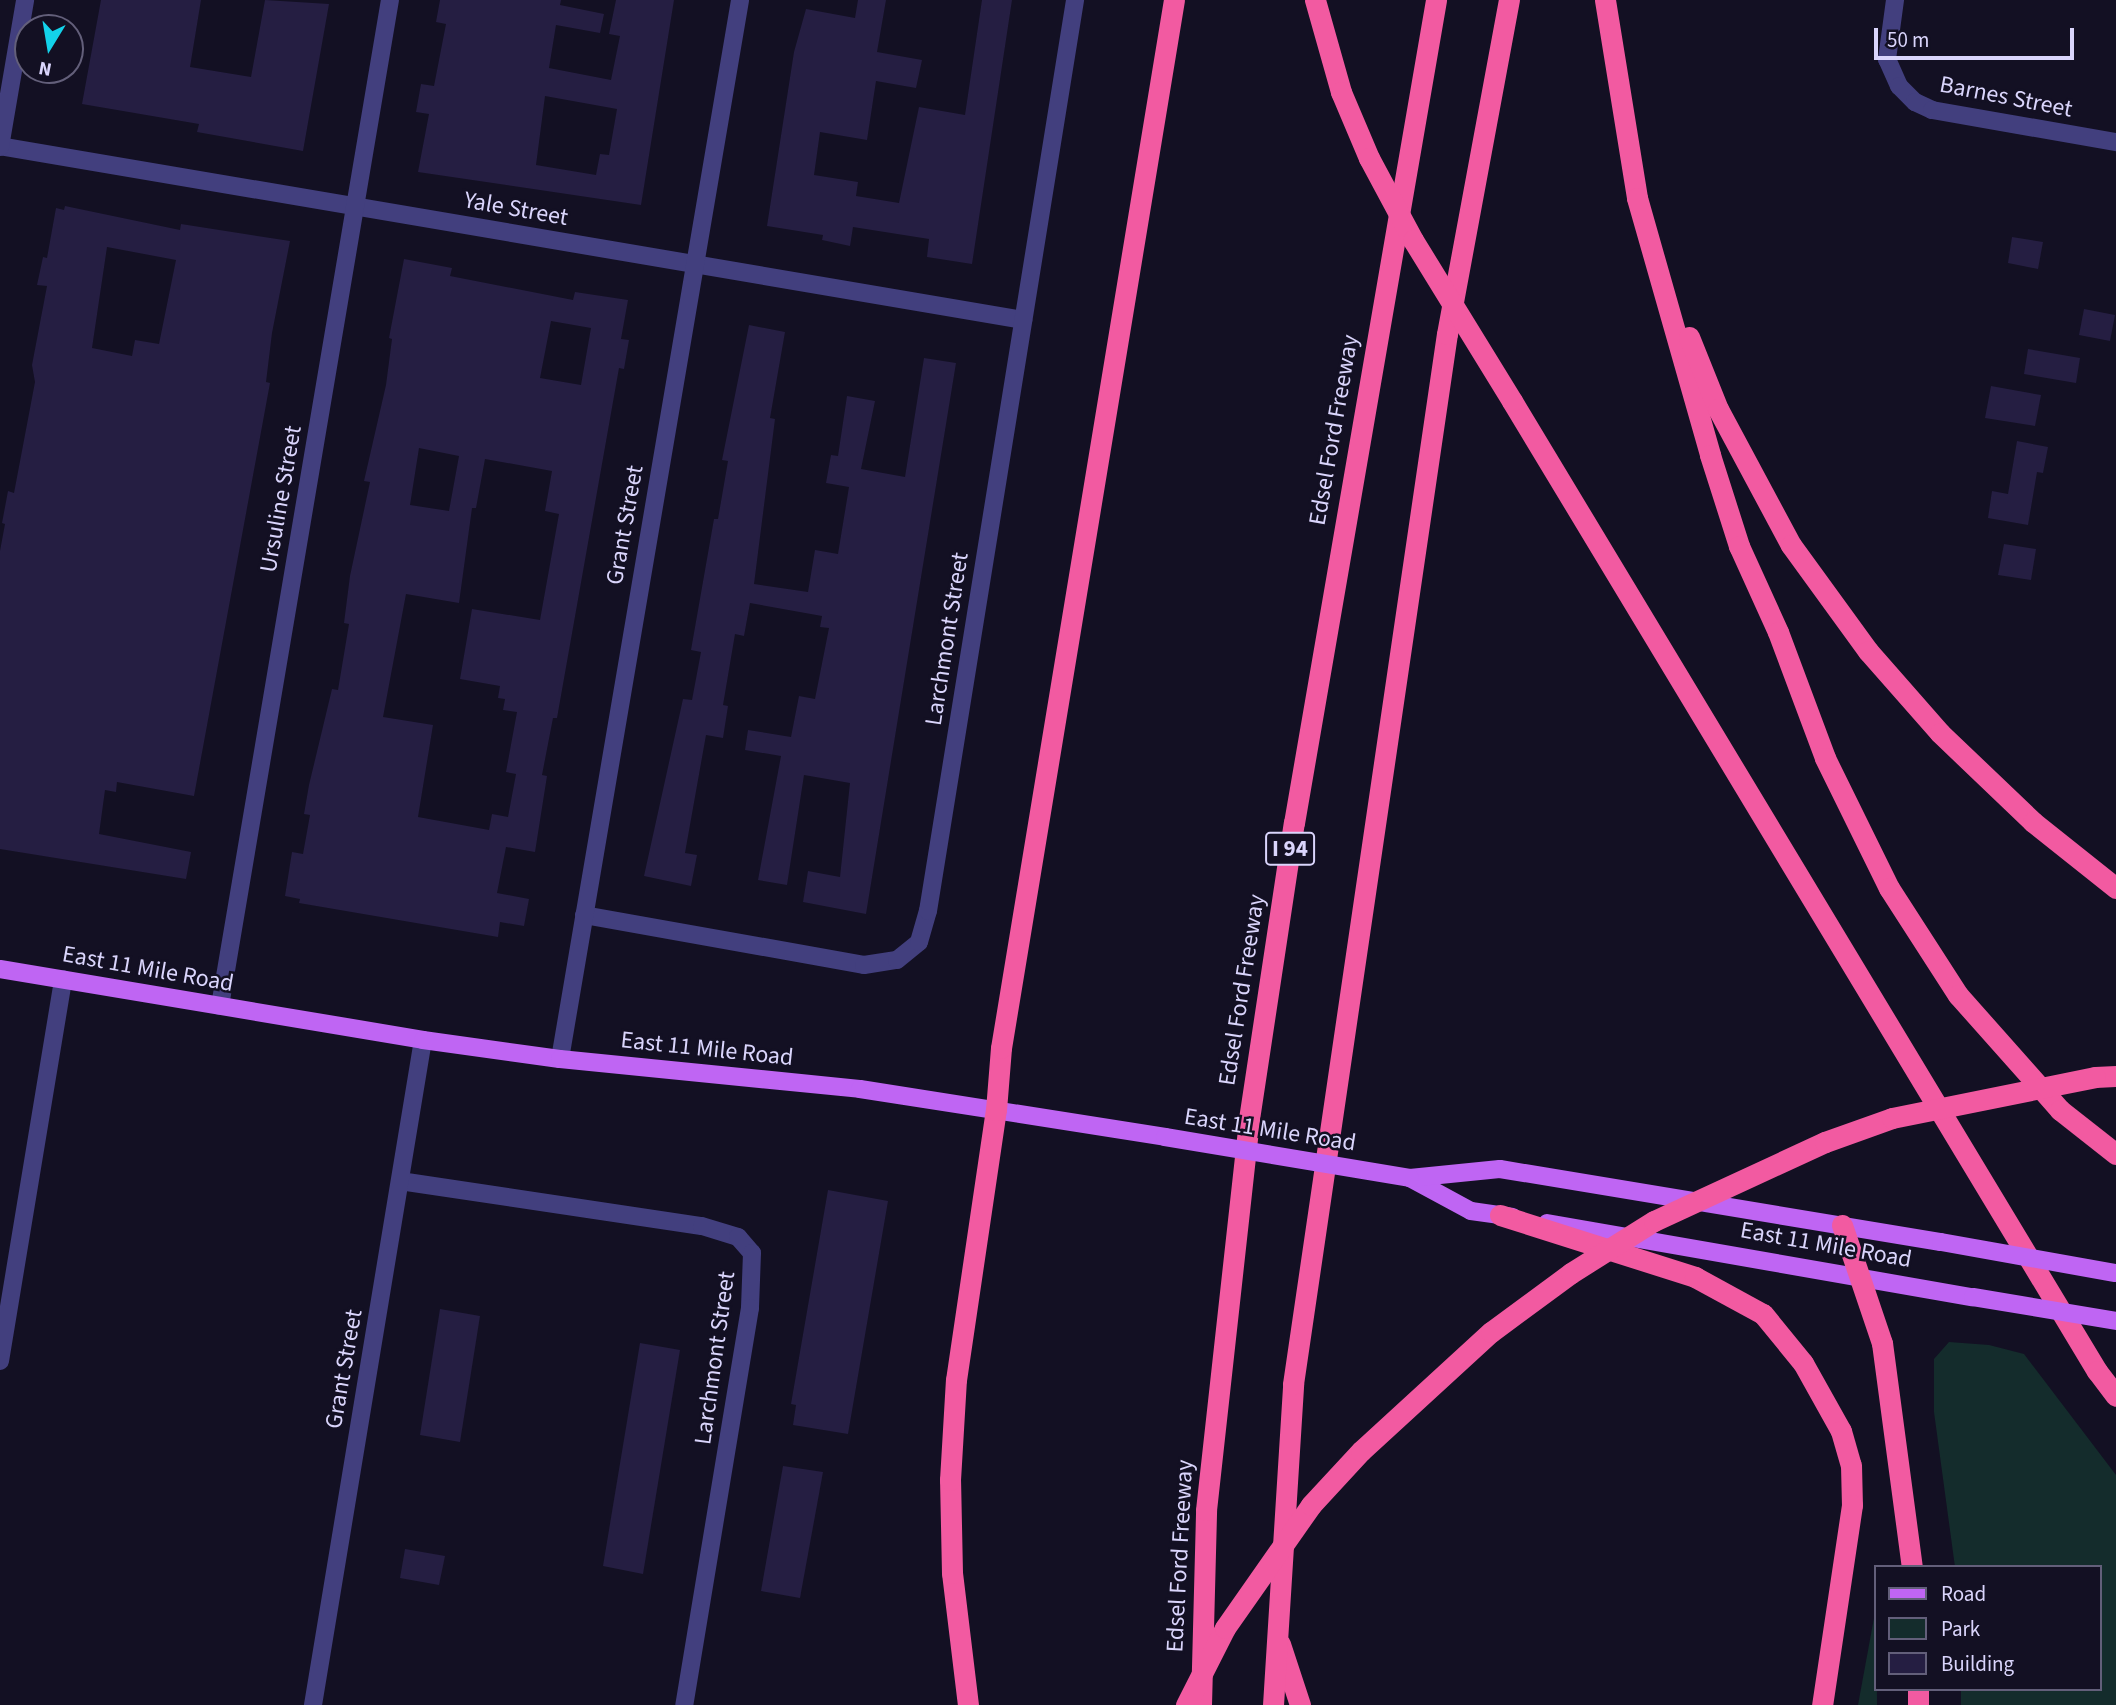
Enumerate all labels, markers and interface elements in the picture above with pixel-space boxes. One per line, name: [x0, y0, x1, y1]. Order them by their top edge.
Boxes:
north arrow: [14, 14, 84, 84]
scale bar: [1878, 14, 2078, 58]
text: 50 m: [1887, 25, 1929, 55]
text: N: [37, 54, 54, 83]
street label: Barnes Street: [1937, 70, 2075, 124]
street label: Yale Street: [462, 186, 570, 232]
street label: Edsel Ford Freeway: [1303, 332, 1365, 528]
street label: Ursuline Street: [254, 423, 308, 575]
street label: Grant Street: [600, 463, 650, 587]
street label: Larchmont Street: [919, 550, 975, 728]
road number: I 94: [1264, 830, 1316, 869]
street label: Edsel Ford Freeway: [1213, 892, 1271, 1088]
street label: East 11 Mile Road: [60, 940, 236, 998]
street label: East 11 Mile Road: [619, 1026, 795, 1072]
street label: East 11 Mile Road: [1182, 1102, 1358, 1158]
street label: East 11 Mile Road: [1738, 1216, 1914, 1274]
street label: Larchmont Street: [689, 1269, 741, 1447]
street label: Grant Street: [319, 1307, 369, 1431]
street label: Edsel Ford Freeway: [1161, 1459, 1199, 1653]
legend: [1874, 1565, 2102, 1691]
text: Road: [1941, 1579, 1986, 1609]
text: Park: [1941, 1614, 1980, 1644]
text: Building: [1941, 1649, 2014, 1679]

